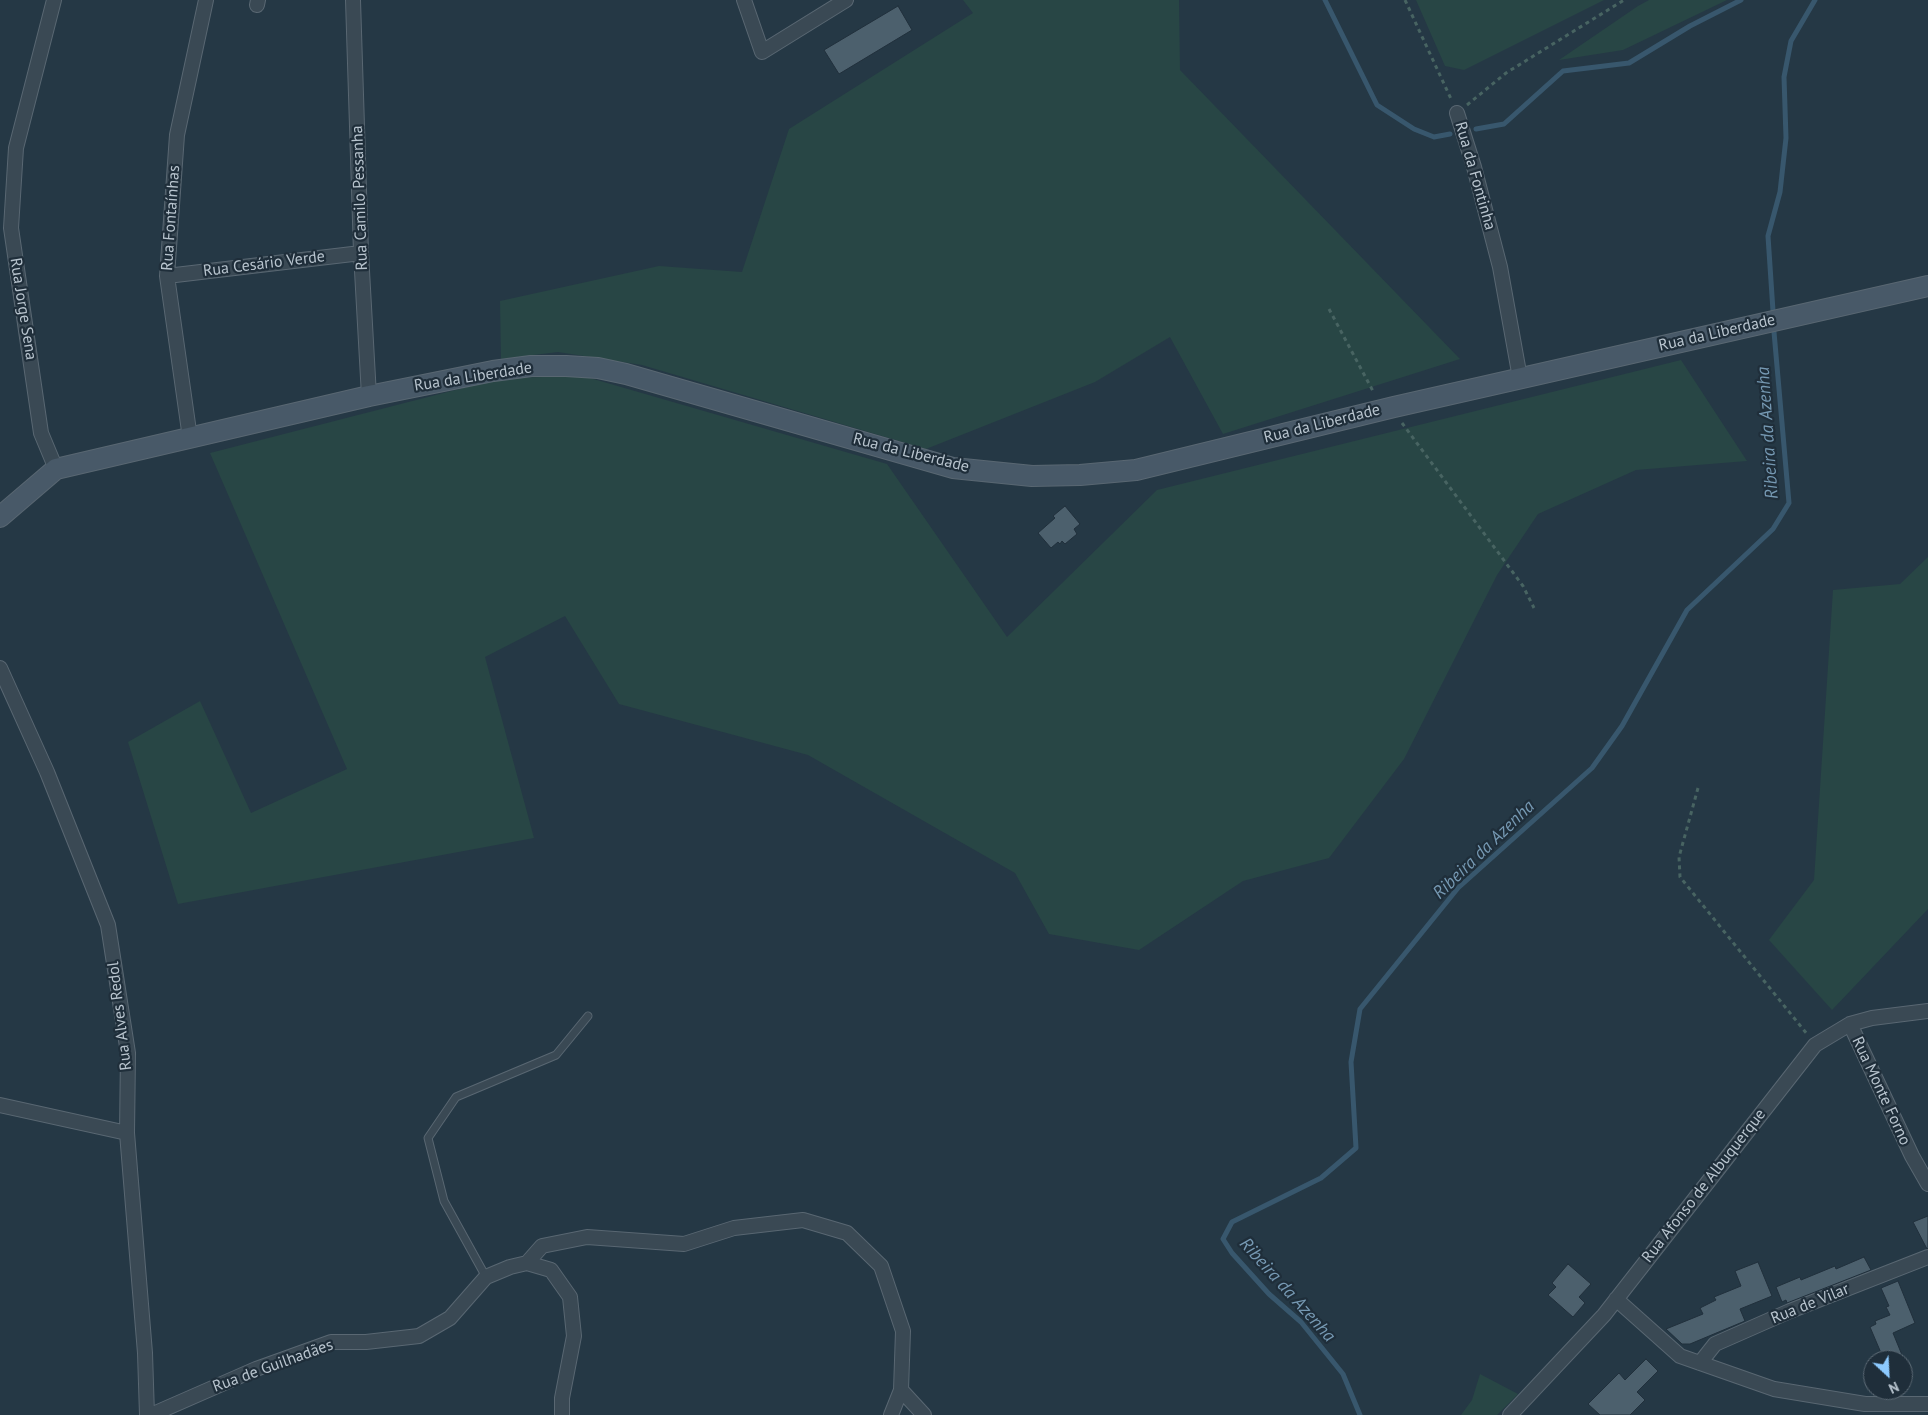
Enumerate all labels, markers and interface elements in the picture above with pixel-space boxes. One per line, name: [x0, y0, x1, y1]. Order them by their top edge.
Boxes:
street label: Rua da Fontinha: [1450, 120, 1500, 232]
street label: Rua Camilo Pessanha: [348, 125, 372, 271]
street label: Rua Fontaínhas: [158, 165, 184, 271]
street label: Rua Cesário Verde: [202, 247, 326, 281]
street label: Rua Jorge Sena: [5, 257, 41, 361]
street label: Rua da Liberdade: [1657, 310, 1777, 356]
street label: Rua da Liberdade: [413, 358, 533, 396]
water label: Ribeira da Azenha: [1753, 366, 1783, 500]
street label: Rua da Liberdade: [1262, 400, 1382, 448]
street label: Rua da Liberdade: [851, 429, 971, 477]
water label: Ribeira da Azenha: [1429, 796, 1539, 904]
street label: Rua Alves Redol: [104, 960, 136, 1072]
street label: Rua Monte Forno: [1847, 1034, 1915, 1148]
street label: Rua Afonso de Albuquerque: [1638, 1105, 1770, 1267]
water label: Ribeira da Azenha: [1235, 1233, 1339, 1347]
street label: Rua de Vilar: [1768, 1280, 1852, 1328]
street label: Rua de Guilhadães: [210, 1335, 336, 1397]
north arrow: [1863, 1350, 1913, 1400]
text: N: [1886, 1378, 1902, 1398]

